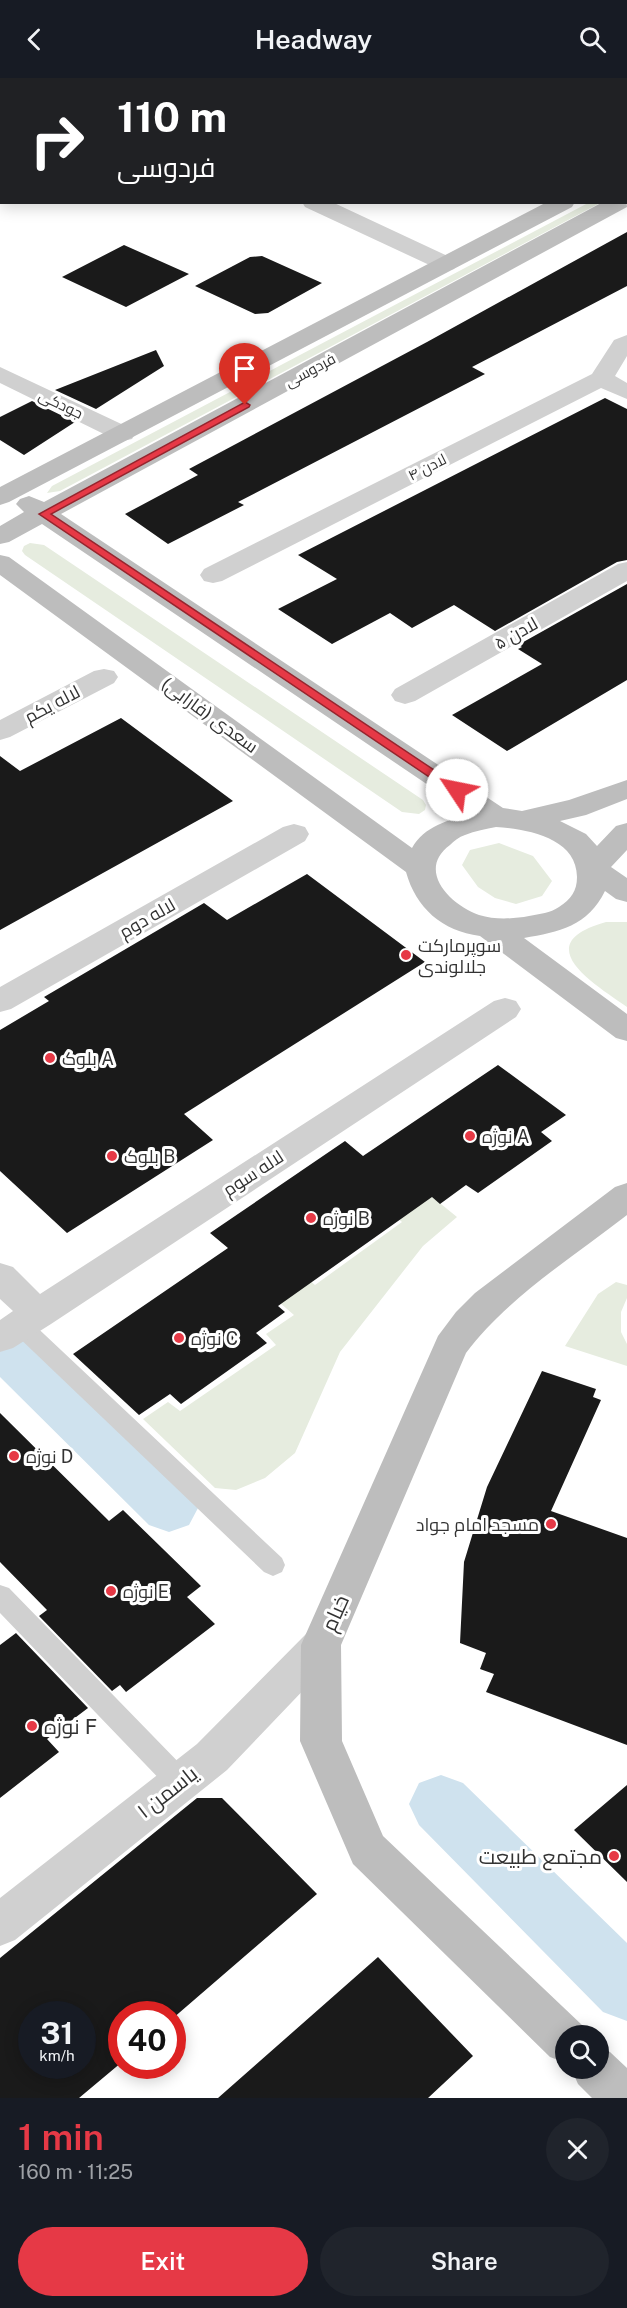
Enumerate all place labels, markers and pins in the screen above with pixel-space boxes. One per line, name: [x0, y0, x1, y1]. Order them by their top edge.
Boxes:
pin: [219, 343, 270, 405]
place label: سوپرمارکت جلالوندی: [418, 935, 501, 978]
marker: سوپرمارکت جلالوندی: [399, 948, 413, 962]
place label: بلوک A: [62, 1048, 114, 1070]
marker: بلوک A: [43, 1051, 57, 1065]
place label: نوژه A: [482, 1126, 530, 1148]
marker: نوژه A: [463, 1129, 477, 1143]
place label: بلوک B: [124, 1146, 175, 1168]
marker: بلوک B: [105, 1149, 119, 1163]
place label: نوژه B: [323, 1208, 370, 1230]
marker: نوژه B: [304, 1211, 318, 1225]
place label: نوژه C: [191, 1328, 238, 1350]
marker: نوژه C: [172, 1331, 186, 1345]
place label: نوژه D: [26, 1446, 73, 1468]
marker: نوژه D: [7, 1449, 21, 1463]
place label: مسجد امام جواد: [416, 1514, 539, 1537]
marker: مسجد امام جواد: [544, 1517, 558, 1531]
place label: نوژه E: [123, 1581, 169, 1603]
marker: نوژه E: [104, 1584, 118, 1598]
place label: نوژه F: [44, 1714, 97, 1739]
marker: نوژه F: [25, 1719, 39, 1733]
place label: مجتمع طبیعت: [479, 1844, 602, 1871]
marker: مجتمع طبیعت: [607, 1849, 621, 1863]

